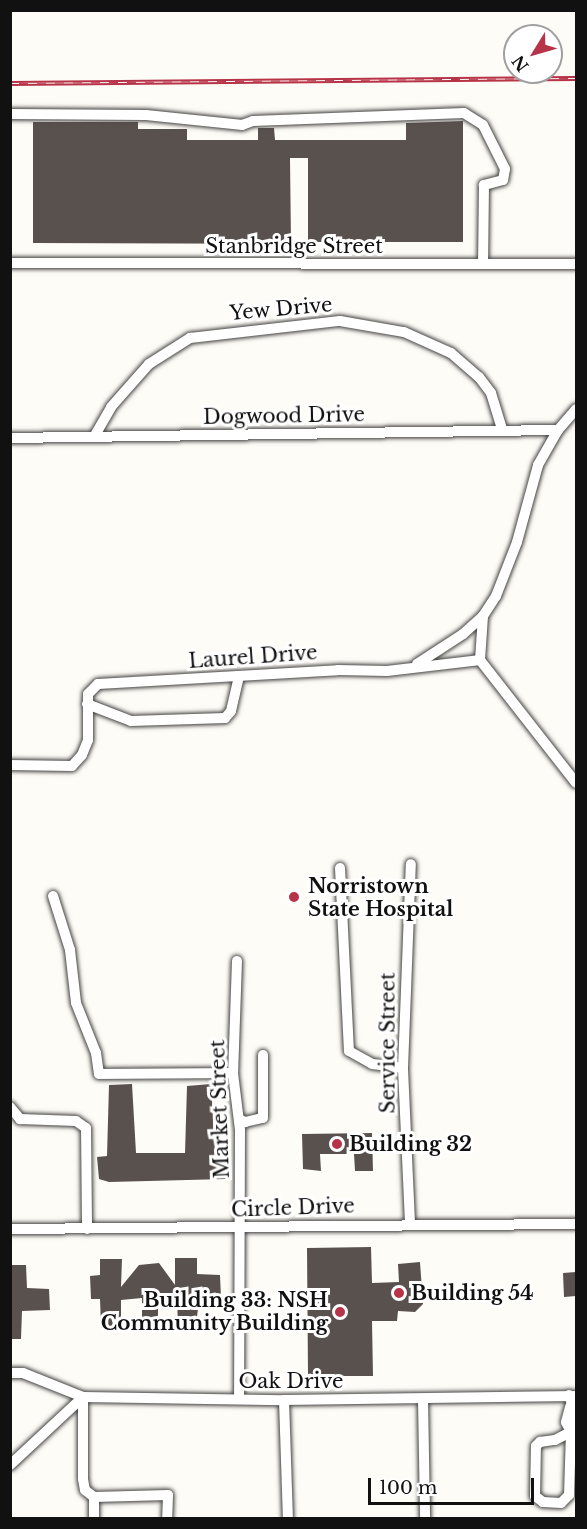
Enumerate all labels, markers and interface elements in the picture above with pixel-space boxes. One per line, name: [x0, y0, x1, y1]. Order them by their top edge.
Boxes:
north arrow: [503, 24, 563, 84]
text: N: [508, 52, 533, 76]
street label: Stanbridge Street: [205, 234, 383, 258]
street label: Yew Drive: [228, 293, 334, 325]
street label: Dogwood Drive: [203, 403, 365, 429]
street label: Laurel Drive: [188, 641, 318, 673]
place label: Norristown State Hospital: [308, 874, 453, 921]
marker: Norristown State Hospital: [285, 888, 303, 906]
street label: Service Street: [376, 973, 400, 1113]
street label: Market Street: [206, 1039, 234, 1179]
place label: Building 32: [349, 1132, 472, 1156]
marker: Building 32: [330, 1137, 344, 1151]
street label: Circle Drive: [231, 1194, 355, 1222]
place label: Building 54: [411, 1281, 534, 1305]
marker: Building 54: [392, 1286, 406, 1300]
place label: Building 33: NSH Community Building: [100, 1288, 328, 1335]
marker: Building 33: NSH Community Building: [333, 1305, 347, 1319]
street label: Oak Drive: [238, 1369, 344, 1393]
scale bar: [371, 1466, 538, 1504]
text: 100 m: [379, 1477, 437, 1499]

